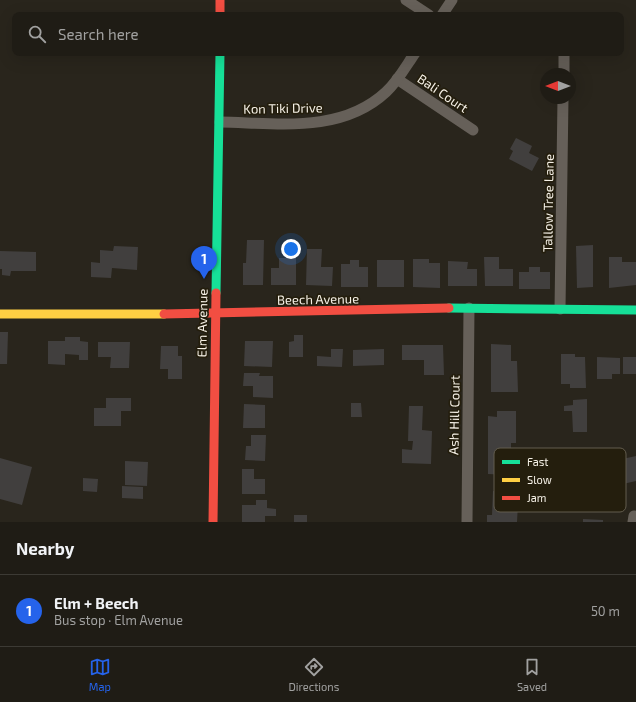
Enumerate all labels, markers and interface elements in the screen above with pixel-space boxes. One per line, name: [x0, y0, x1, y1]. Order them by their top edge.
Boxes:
search box: [12, 12, 624, 56]
icon: search: [26, 23, 48, 45]
text: Search here: [58, 25, 139, 43]
north arrow: [540, 68, 576, 104]
street label: Bali Court: [415, 70, 471, 116]
street label: Kon Tiki Drive: [243, 99, 323, 117]
street label: Tallow Tree Lane: [539, 154, 557, 252]
your location: [281, 239, 301, 259]
pin: 1: [191, 246, 217, 279]
street label: Elm Avenue: [193, 289, 211, 357]
street label: Beech Avenue: [277, 290, 359, 308]
street label: Ash Hill Court: [445, 375, 463, 455]
legend: [494, 448, 626, 512]
text: Fast: [527, 455, 549, 468]
text: Slow: [527, 473, 552, 486]
text: Jam: [527, 491, 546, 504]
text: Nearby: [16, 538, 74, 558]
text: Elm + Beech: [54, 594, 139, 612]
text: 1: [26, 603, 32, 619]
text: 50 m: [591, 603, 620, 619]
text: Bus stop · Elm Avenue: [54, 612, 183, 628]
tab: Map: [89, 656, 111, 693]
tab: Directions: [289, 656, 339, 693]
tab: Saved: [517, 656, 547, 693]

